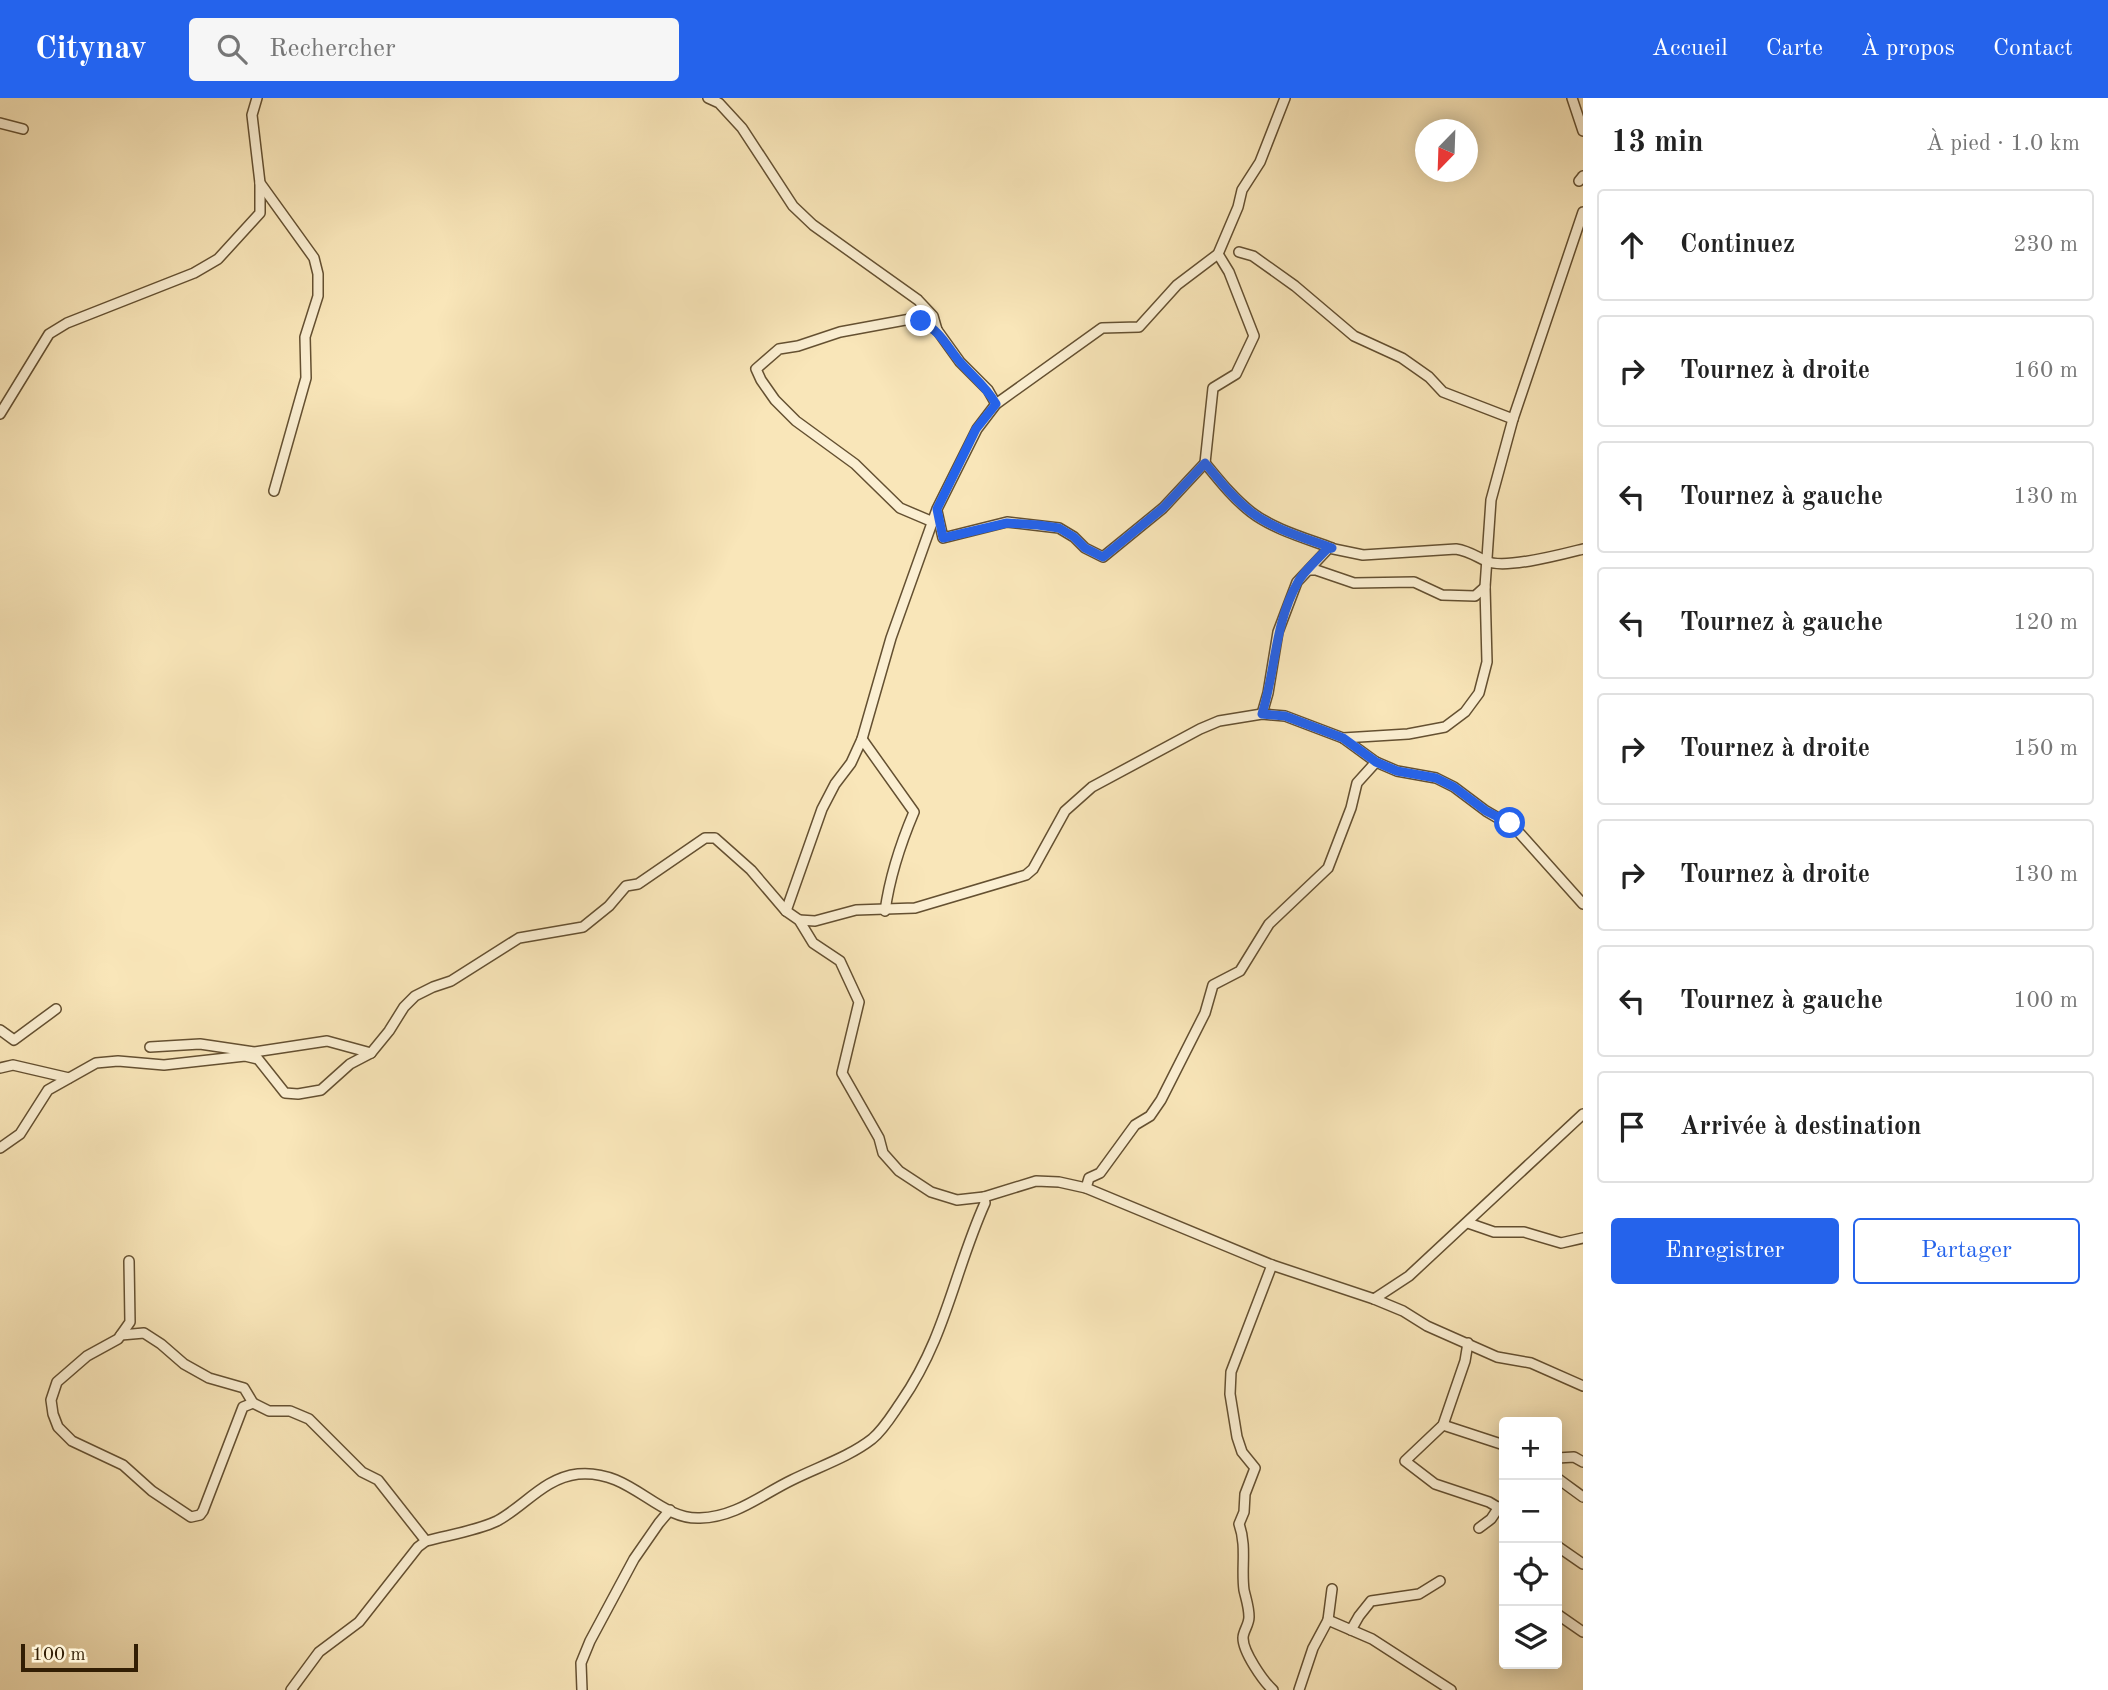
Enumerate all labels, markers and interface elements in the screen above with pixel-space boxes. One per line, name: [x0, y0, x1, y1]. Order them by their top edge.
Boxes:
search box: [189, 18, 679, 81]
icon: search: [213, 30, 251, 68]
text: Citynav: [35, 33, 147, 66]
text: Rechercher: [269, 36, 396, 62]
text: Accueil: [1652, 37, 1728, 61]
text: Carte: [1766, 37, 1823, 61]
text: À propos: [1861, 37, 1955, 61]
text: Contact: [1993, 37, 2073, 61]
north arrow: [1415, 119, 1478, 182]
text: 13 min: [1611, 128, 1704, 158]
text: À pied · 1.0 km: [1926, 132, 2080, 155]
icon: ahead: [1613, 226, 1651, 264]
text: Continuez: [1680, 232, 1795, 258]
text: 230 m: [2013, 233, 2078, 256]
route end: [905, 305, 936, 336]
icon: right: [1613, 352, 1651, 390]
text: Tournez à droite: [1680, 358, 1870, 384]
text: 160 m: [2013, 359, 2078, 382]
icon: left: [1613, 478, 1651, 516]
text: Tournez à gauche: [1680, 484, 1883, 510]
text: 130 m: [2013, 485, 2078, 508]
icon: left: [1613, 604, 1651, 642]
text: Tournez à gauche: [1680, 610, 1883, 636]
text: 120 m: [2013, 611, 2078, 634]
icon: right: [1613, 730, 1651, 768]
text: Tournez à droite: [1680, 736, 1870, 762]
text: 150 m: [2013, 737, 2078, 760]
route start: [1494, 807, 1525, 838]
icon: right: [1613, 856, 1651, 894]
text: Tournez à droite: [1680, 862, 1870, 888]
text: 130 m: [2013, 863, 2078, 886]
icon: left: [1613, 982, 1651, 1020]
text: Tournez à gauche: [1680, 988, 1883, 1014]
text: 100 m: [2013, 989, 2078, 1012]
icon: arrive: [1613, 1108, 1651, 1146]
text: Arrivée à destination: [1680, 1114, 1922, 1140]
button: Enregistrer: [1611, 1218, 1839, 1284]
button: Partager: [1853, 1218, 2080, 1284]
map controls: [1499, 1417, 1562, 1669]
button: +: [1499, 1417, 1562, 1480]
button: −: [1499, 1480, 1562, 1543]
button: locate: [1499, 1543, 1562, 1606]
button: layers: [1499, 1606, 1562, 1669]
scale bar: [21, 1641, 138, 1673]
text: 100 m: [32, 1646, 85, 1665]

